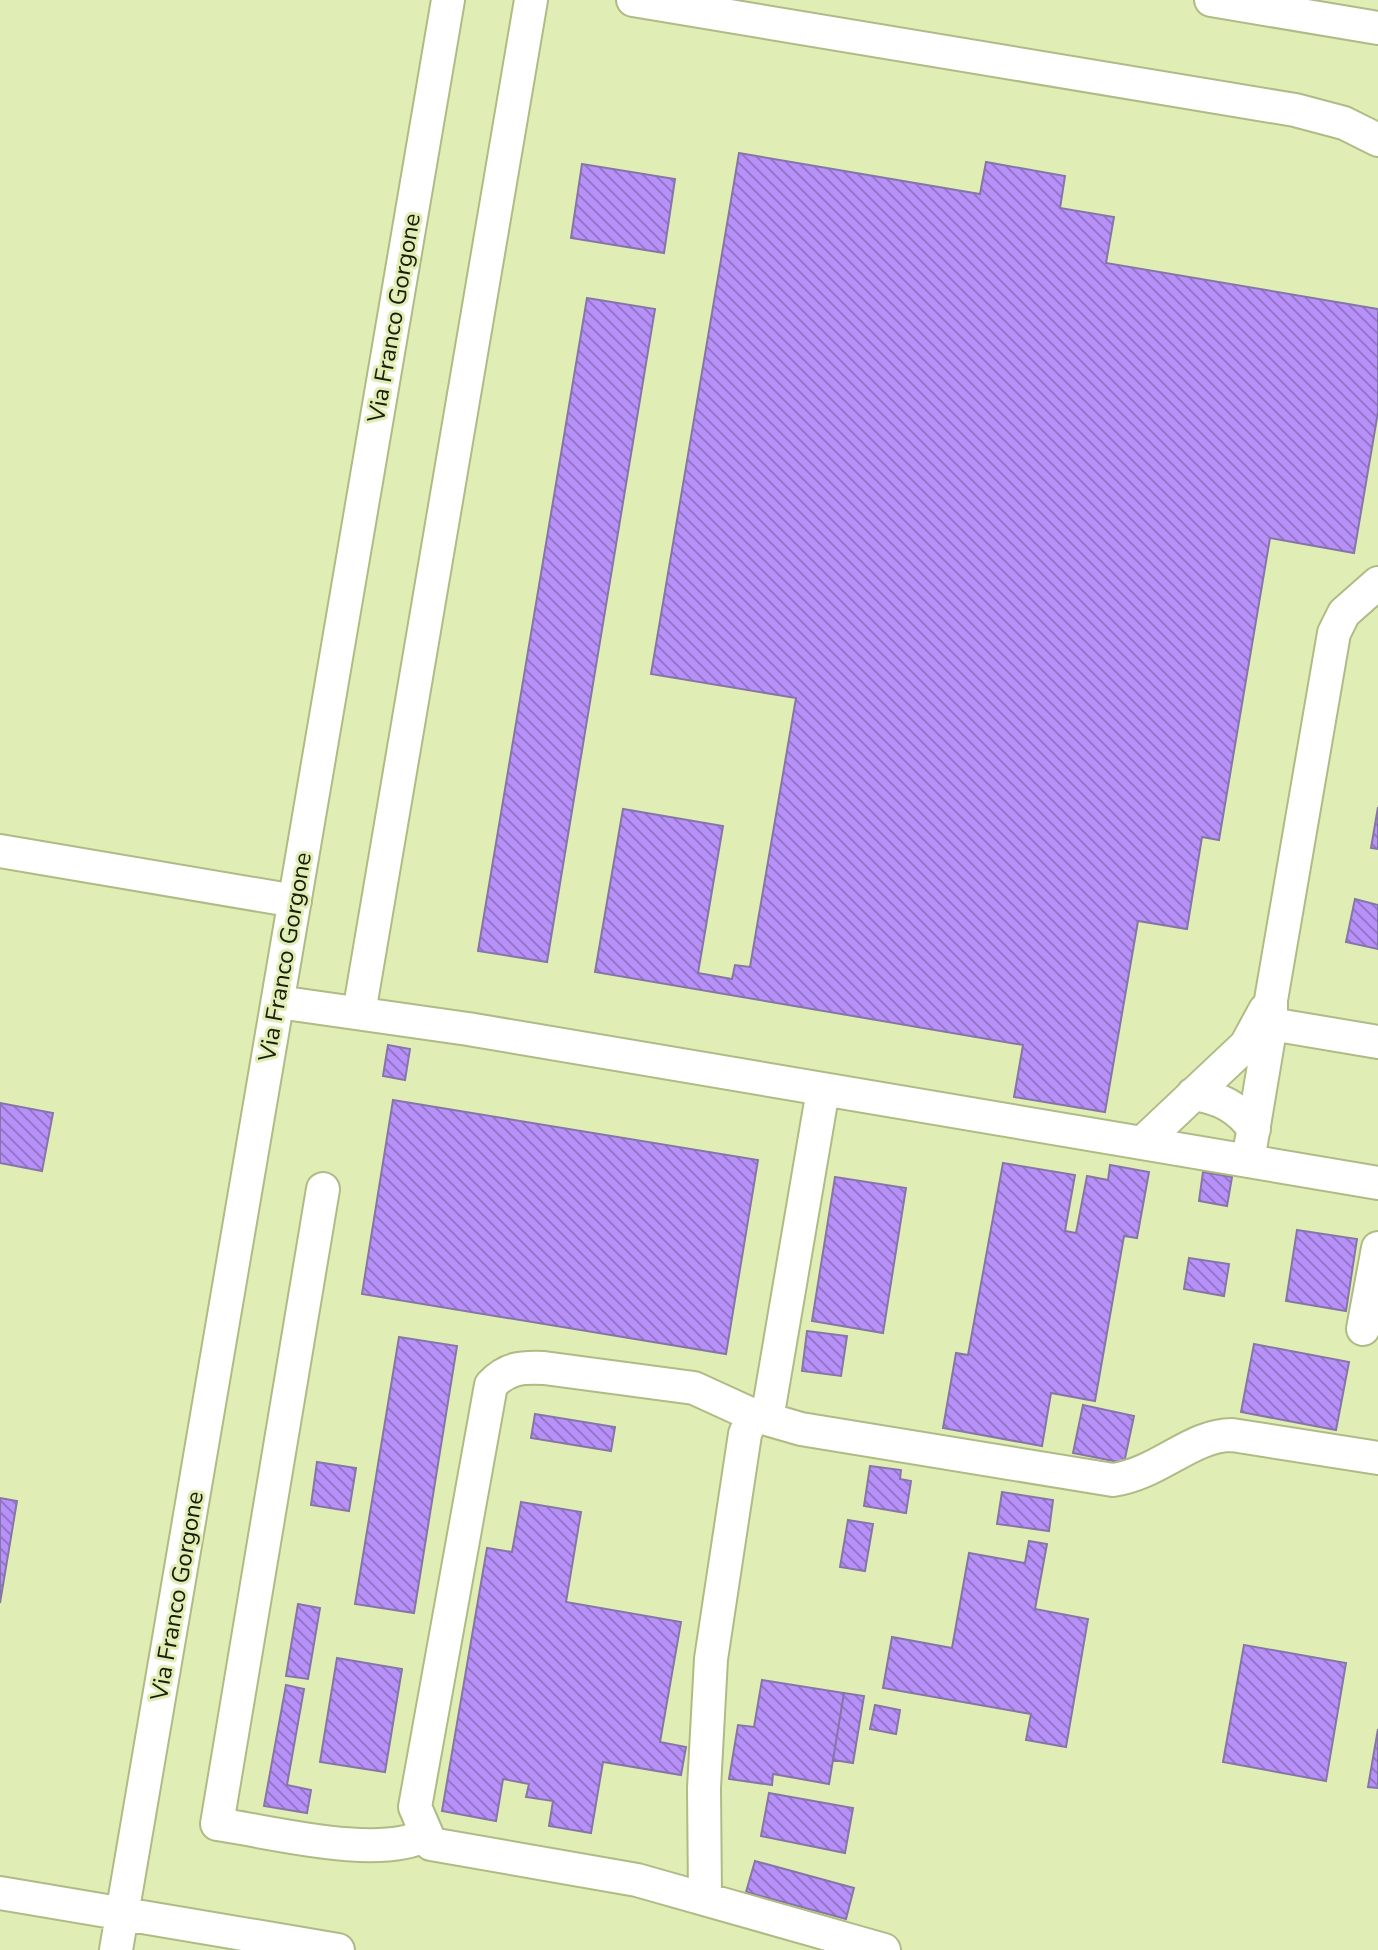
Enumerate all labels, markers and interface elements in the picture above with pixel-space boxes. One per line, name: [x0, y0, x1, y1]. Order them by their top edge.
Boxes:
street label: Via Franco Gorgone: [360, 211, 428, 426]
street label: Via Franco Gorgone: [251, 850, 319, 1065]
street label: Via Franco Gorgone: [143, 1489, 211, 1704]

